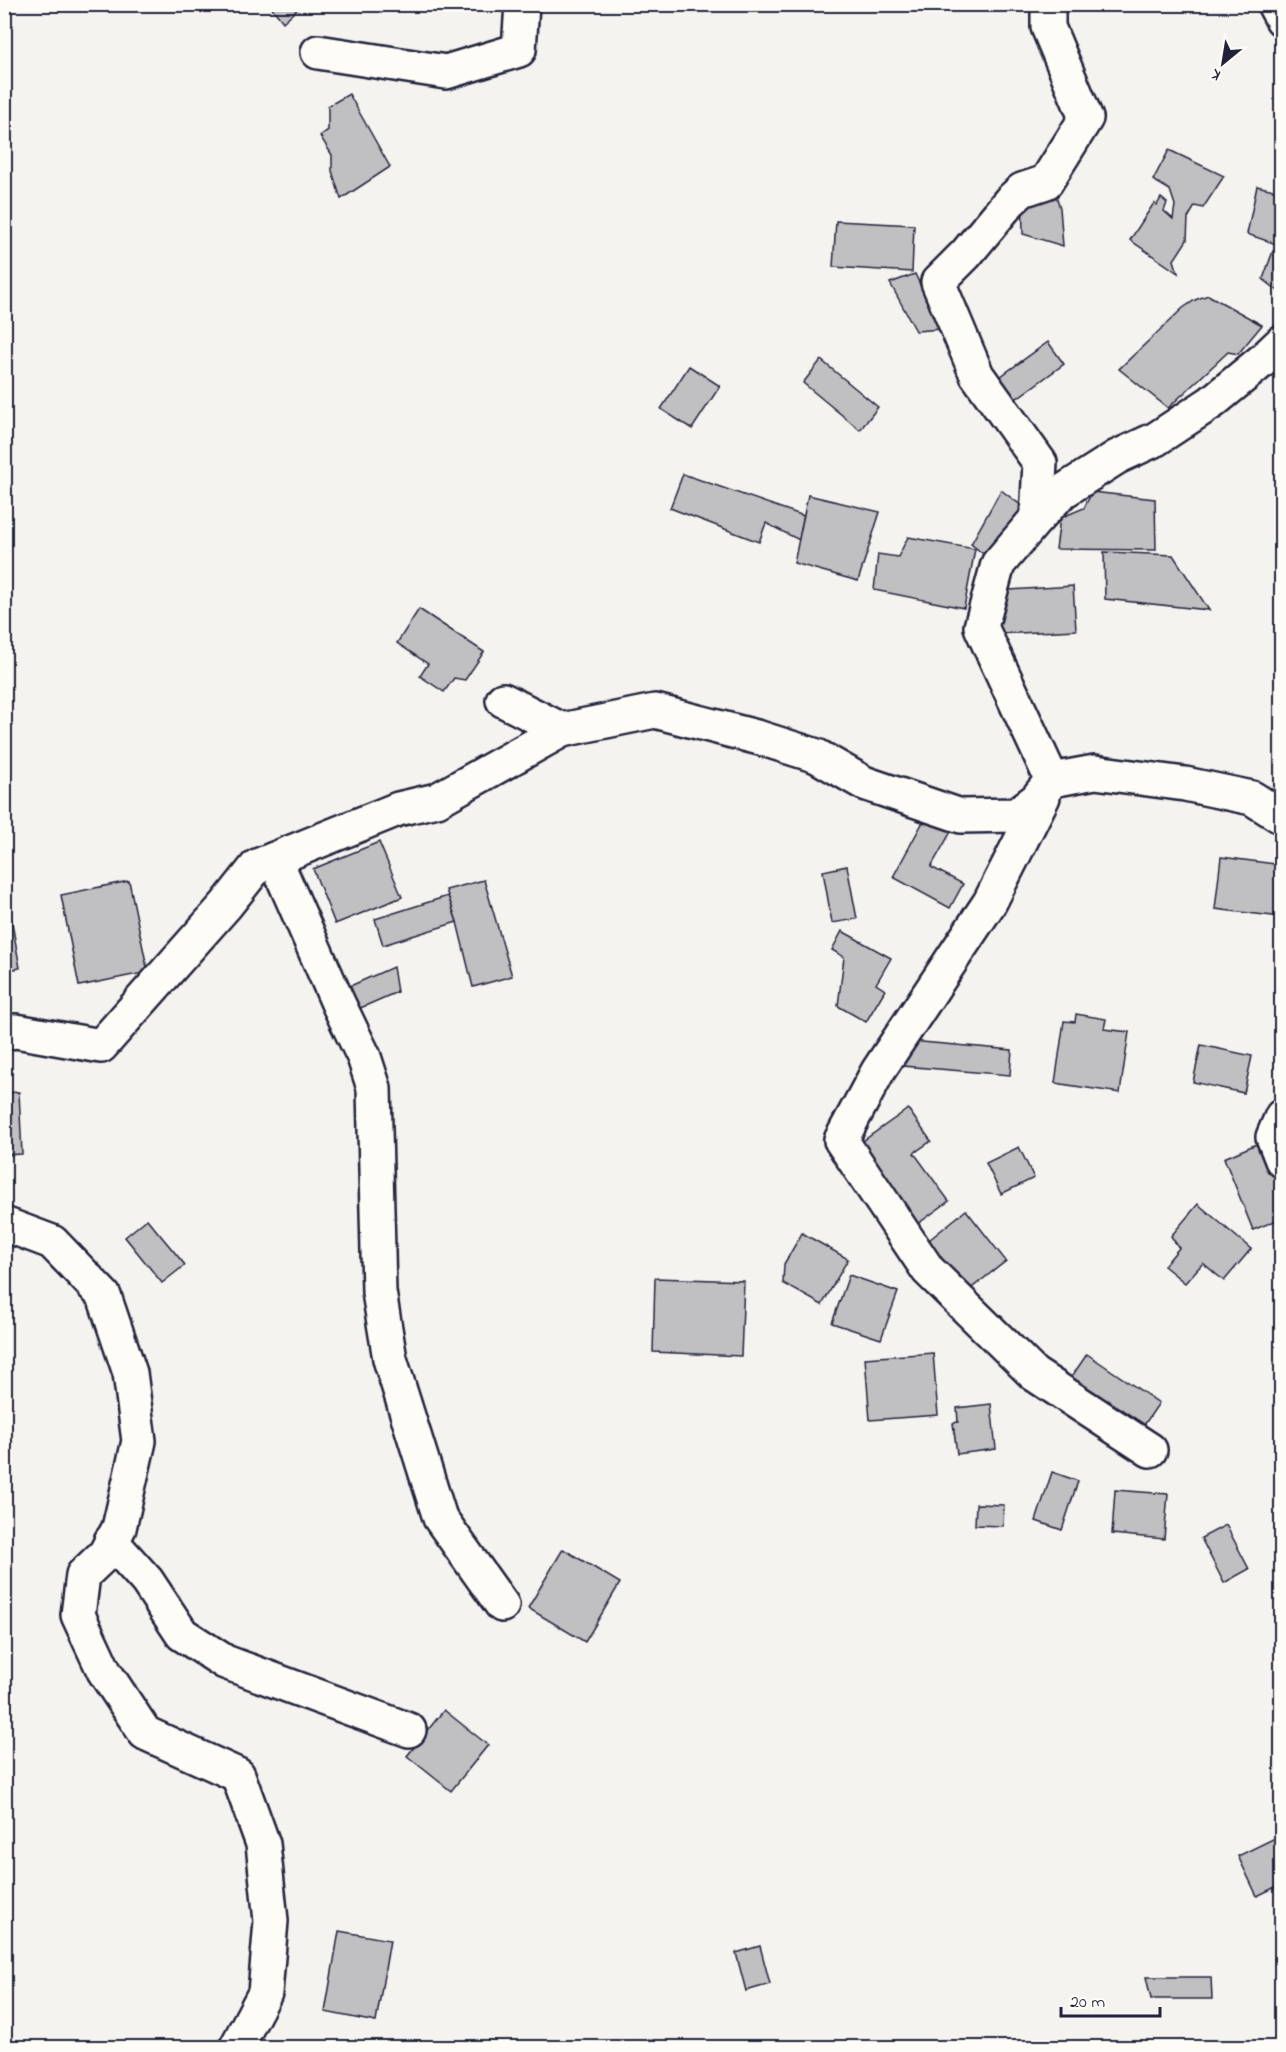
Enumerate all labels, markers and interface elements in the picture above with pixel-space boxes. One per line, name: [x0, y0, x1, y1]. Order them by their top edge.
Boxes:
north arrow: [1193, 33, 1253, 93]
text: K: [1206, 61, 1226, 87]
scale bar: [1061, 1980, 1160, 2018]
text: 20 m: [1070, 1990, 1105, 2016]

